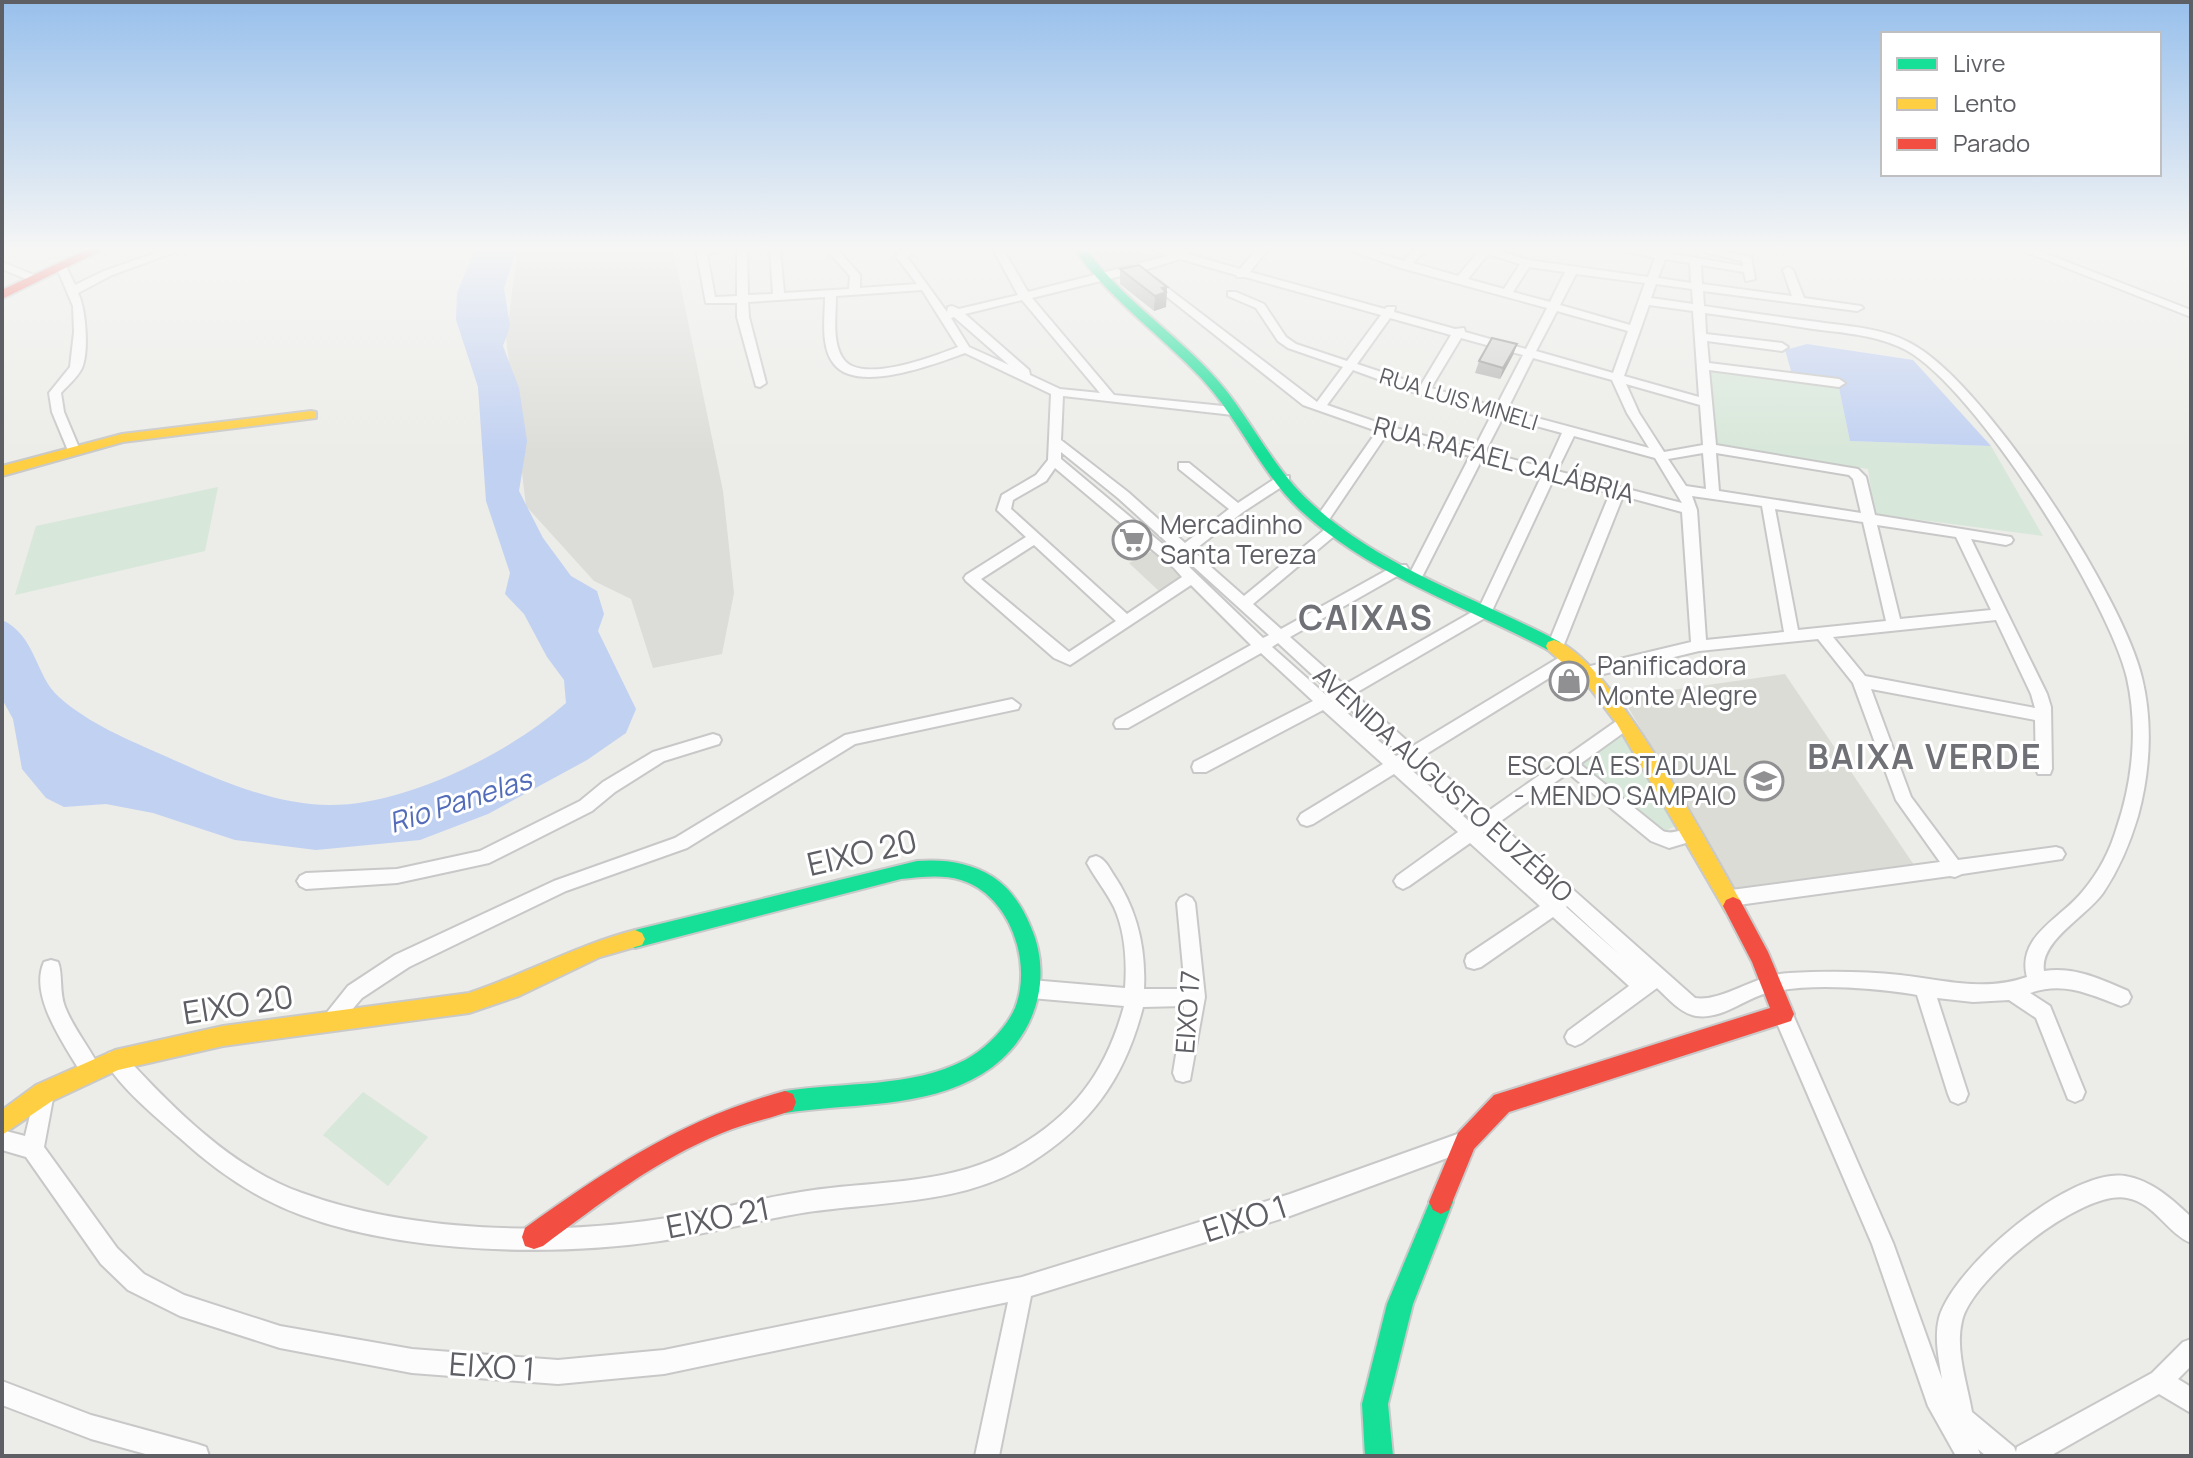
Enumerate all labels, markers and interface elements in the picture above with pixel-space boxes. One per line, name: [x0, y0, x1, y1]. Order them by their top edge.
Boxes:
legend: [1881, 32, 2161, 176]
text: Livre: [1953, 46, 2006, 79]
text: Lento: [1953, 86, 2017, 119]
text: Parado: [1953, 126, 2030, 159]
street label: RUA LUIS MINELI: [1376, 361, 1542, 437]
street label: RUA RAFAEL CALÁBRIA: [1370, 407, 1639, 511]
place label: Mercadinho Santa Tereza: [1160, 506, 1316, 572]
supermarket icon: Mercadinho Santa Tereza: [1111, 519, 1153, 561]
district label: CAIXAS: [1298, 594, 1434, 640]
place label: Panificadora Monte Alegre: [1597, 647, 1757, 713]
street label: AVENIDA AUGUSTO EUZÉBIO: [1306, 657, 1581, 910]
shop icon: Panificadora Monte Alegre: [1548, 660, 1590, 702]
district label: BAIXA VERDE: [1807, 733, 2043, 779]
place label: ESCOLA ESTADUAL - MENDO SAMPAIO: [1507, 747, 1736, 813]
water label: Rio Panelas: [384, 758, 538, 841]
school or university icon: ESCOLA ESTADUAL - MENDO SAMPAIO: [1743, 760, 1785, 802]
street label: EIXO 20: [803, 818, 921, 886]
street label: EIXO 17: [1166, 969, 1208, 1055]
street label: EIXO 20: [179, 974, 296, 1034]
street label: EIXO 1: [1197, 1184, 1292, 1252]
street label: EIXO 21: [662, 1185, 773, 1249]
street label: EIXO 1: [448, 1341, 537, 1391]

